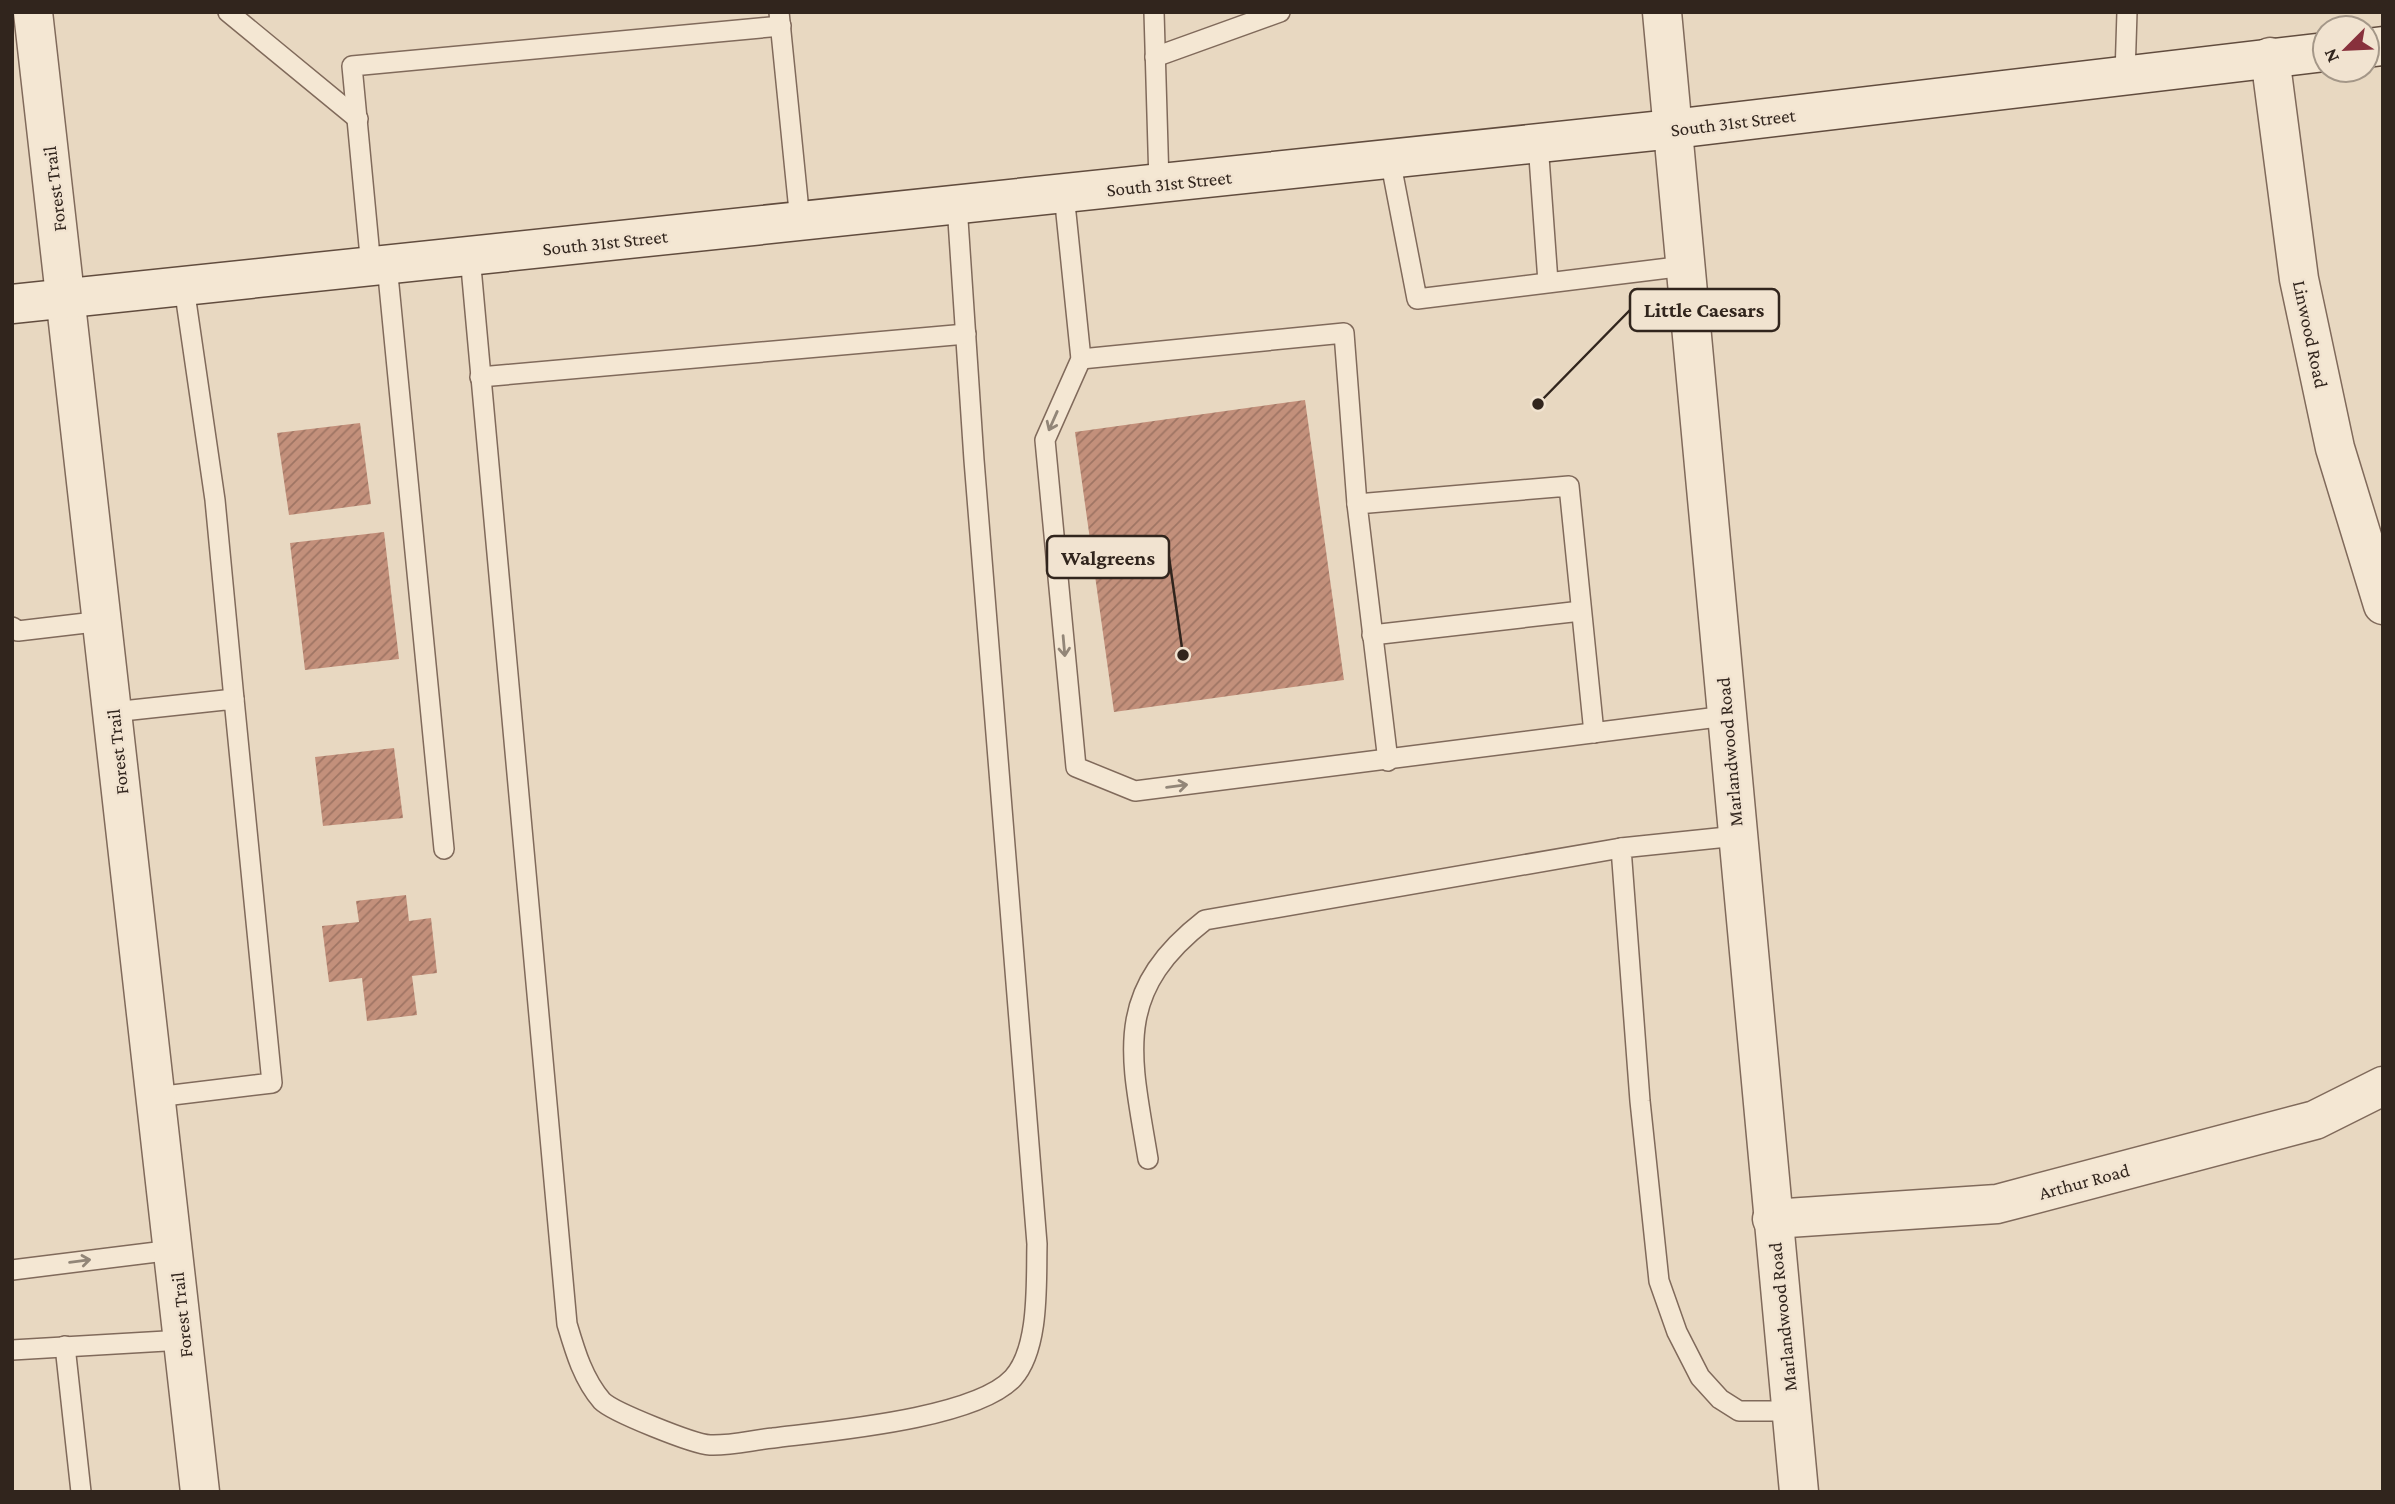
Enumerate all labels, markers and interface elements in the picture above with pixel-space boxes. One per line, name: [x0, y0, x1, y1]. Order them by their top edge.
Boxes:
north arrow: [2311, 14, 2381, 84]
text: N: [2319, 45, 2343, 66]
street label: South 31st Street: [1669, 104, 1797, 141]
street label: Forest Trail: [39, 145, 70, 233]
street label: South 31st Street: [1105, 166, 1233, 201]
street label: South 31st Street: [541, 225, 669, 260]
street label: Linwood Road: [2289, 278, 2332, 390]
callout: Little Caesars: [1630, 289, 1779, 331]
text: Little Caesars: [1644, 298, 1765, 322]
one-way arrow: [1046, 410, 1059, 431]
callout: Walgreens: [1047, 536, 1169, 578]
text: Walgreens: [1060, 546, 1155, 570]
one-way arrow: [1058, 634, 1071, 657]
street label: Marlandwood Road: [1713, 676, 1746, 828]
street label: Forest Trail: [103, 708, 132, 796]
one-way arrow: [1165, 780, 1188, 793]
street label: Arthur Road: [2037, 1159, 2132, 1204]
street label: Marlandwood Road: [1764, 1241, 1801, 1393]
one-way arrow: [68, 1255, 91, 1268]
street label: Forest Trail: [167, 1271, 196, 1359]

